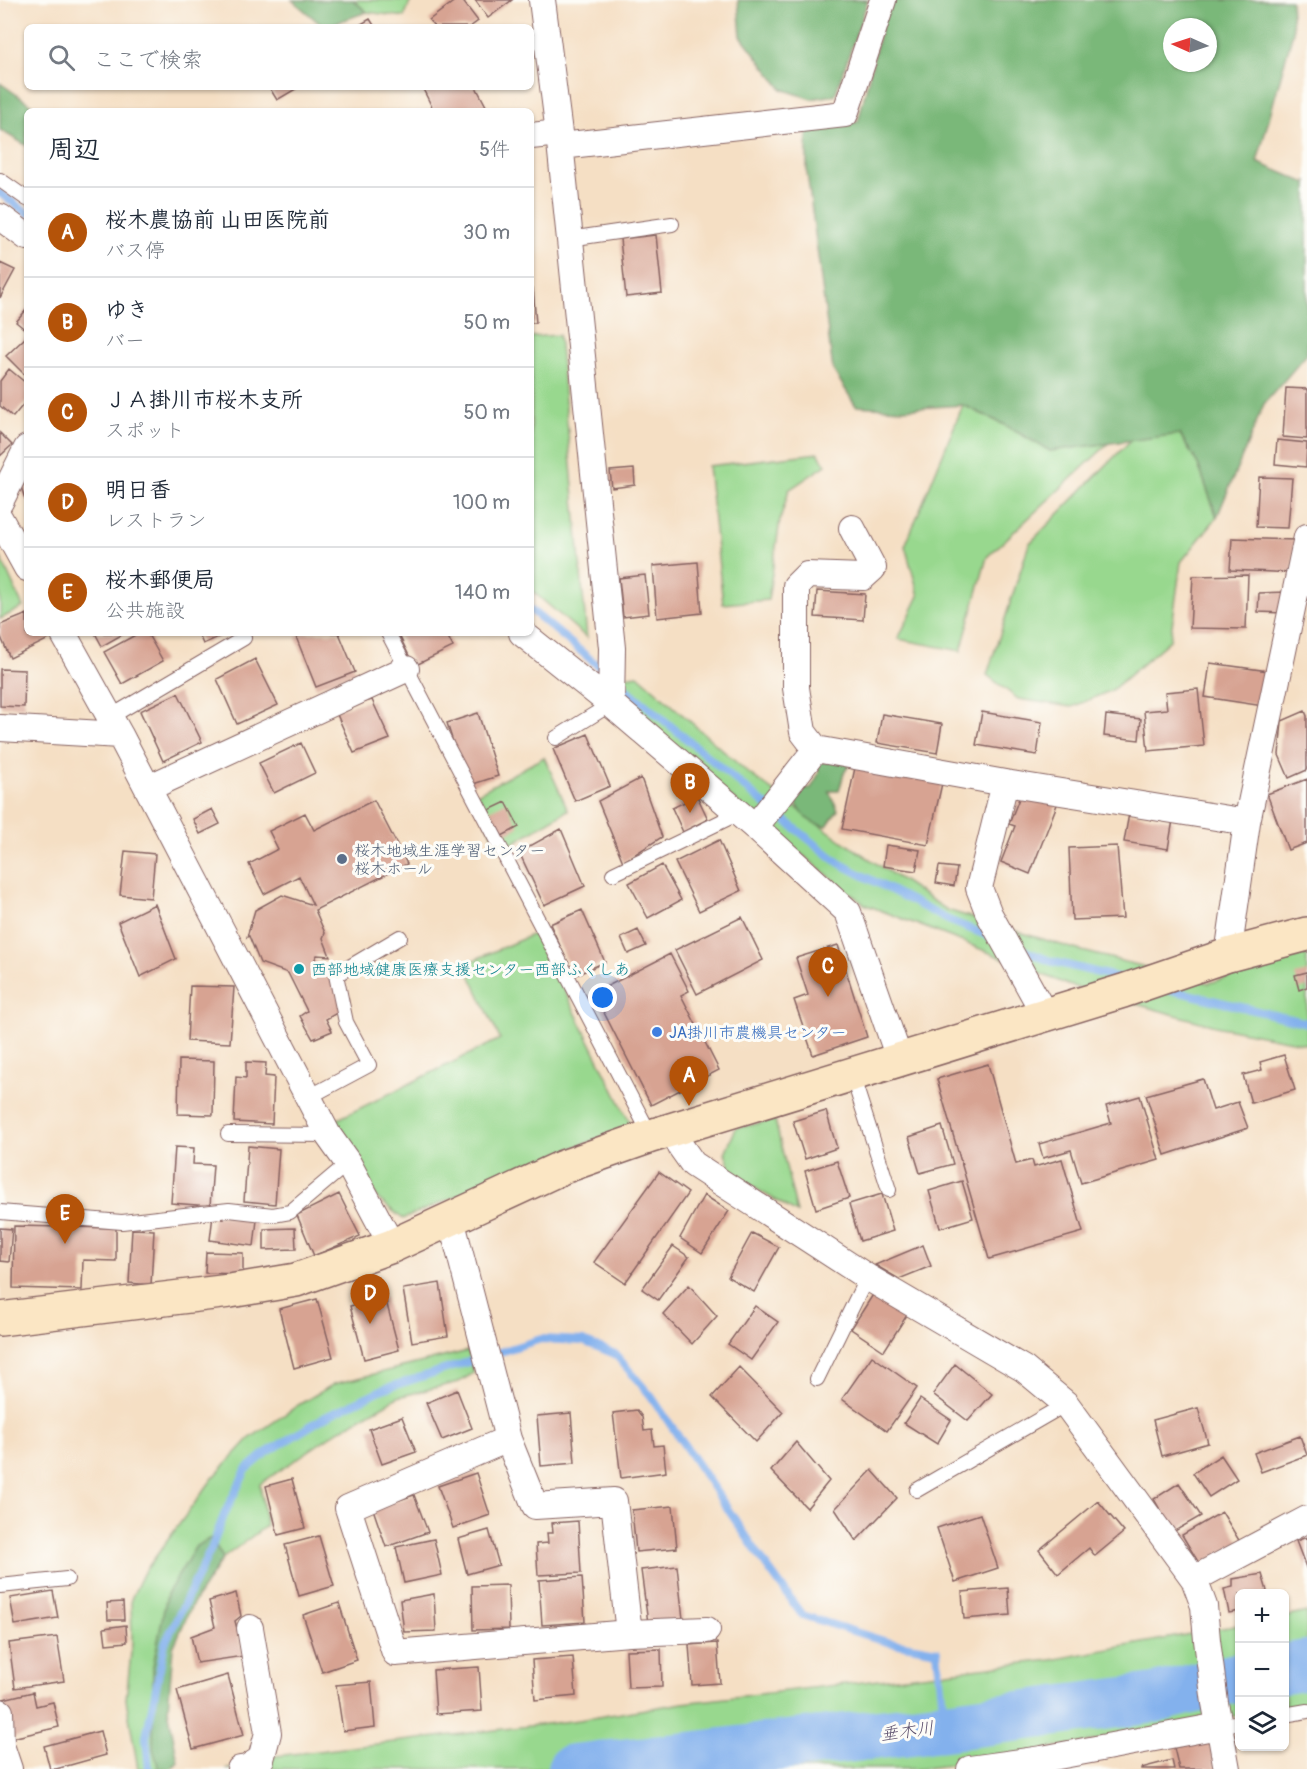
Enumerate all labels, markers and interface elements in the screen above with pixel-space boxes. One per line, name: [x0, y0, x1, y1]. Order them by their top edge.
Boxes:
north arrow: [1163, 18, 1217, 72]
search box: [24, 24, 534, 90]
icon: search: [45, 41, 78, 74]
text: ここで検索: [93, 46, 203, 74]
text: 周辺: [48, 134, 100, 166]
text: 5件: [479, 137, 510, 162]
text: 桜木農協前 山田医院前: [105, 206, 330, 234]
text: A: [61, 220, 74, 245]
text: 30 m: [463, 220, 510, 245]
text: バス停: [105, 238, 165, 263]
text: ゆき: [105, 296, 149, 324]
text: B: [62, 310, 73, 335]
text: 50 m: [463, 310, 510, 335]
text: バー: [105, 328, 145, 353]
text: ＪＡ掛川市桜木支所: [105, 386, 303, 414]
text: C: [61, 400, 74, 425]
text: 50 m: [463, 400, 510, 425]
text: スポット: [105, 418, 185, 443]
text: 明日香: [105, 476, 171, 504]
text: D: [61, 490, 74, 515]
text: 100 m: [453, 490, 510, 515]
text: レストラン: [105, 508, 207, 533]
text: 桜木郵便局: [105, 566, 215, 594]
text: E: [62, 580, 73, 605]
text: 140 m: [455, 580, 510, 605]
text: 公共施設: [105, 598, 185, 623]
pin: B: [670, 764, 710, 813]
place label: 桜木地域生涯学習センター 桜木ホール: [354, 841, 545, 879]
marker: 桜木地域生涯学習センター 桜木ホール: [335, 852, 349, 866]
pin: C: [808, 948, 848, 997]
place label: 西部地域健康医療支援センター西部ふくしあ: [311, 960, 630, 980]
marker: 西部地域健康医療支援センター西部ふくしあ: [292, 962, 306, 976]
your location: [588, 983, 617, 1012]
place label: JA掛川市農機具センター: [669, 1023, 846, 1043]
marker: JA掛川市農機具センター: [650, 1025, 664, 1039]
pin: A: [670, 1056, 708, 1106]
pin: E: [46, 1194, 84, 1244]
pin: D: [350, 1274, 389, 1324]
map controls: [1235, 1589, 1289, 1751]
button: +: [1235, 1589, 1289, 1643]
button: −: [1235, 1643, 1289, 1697]
button: layers: [1235, 1697, 1289, 1751]
water label: 垂木川: [879, 1717, 935, 1746]

